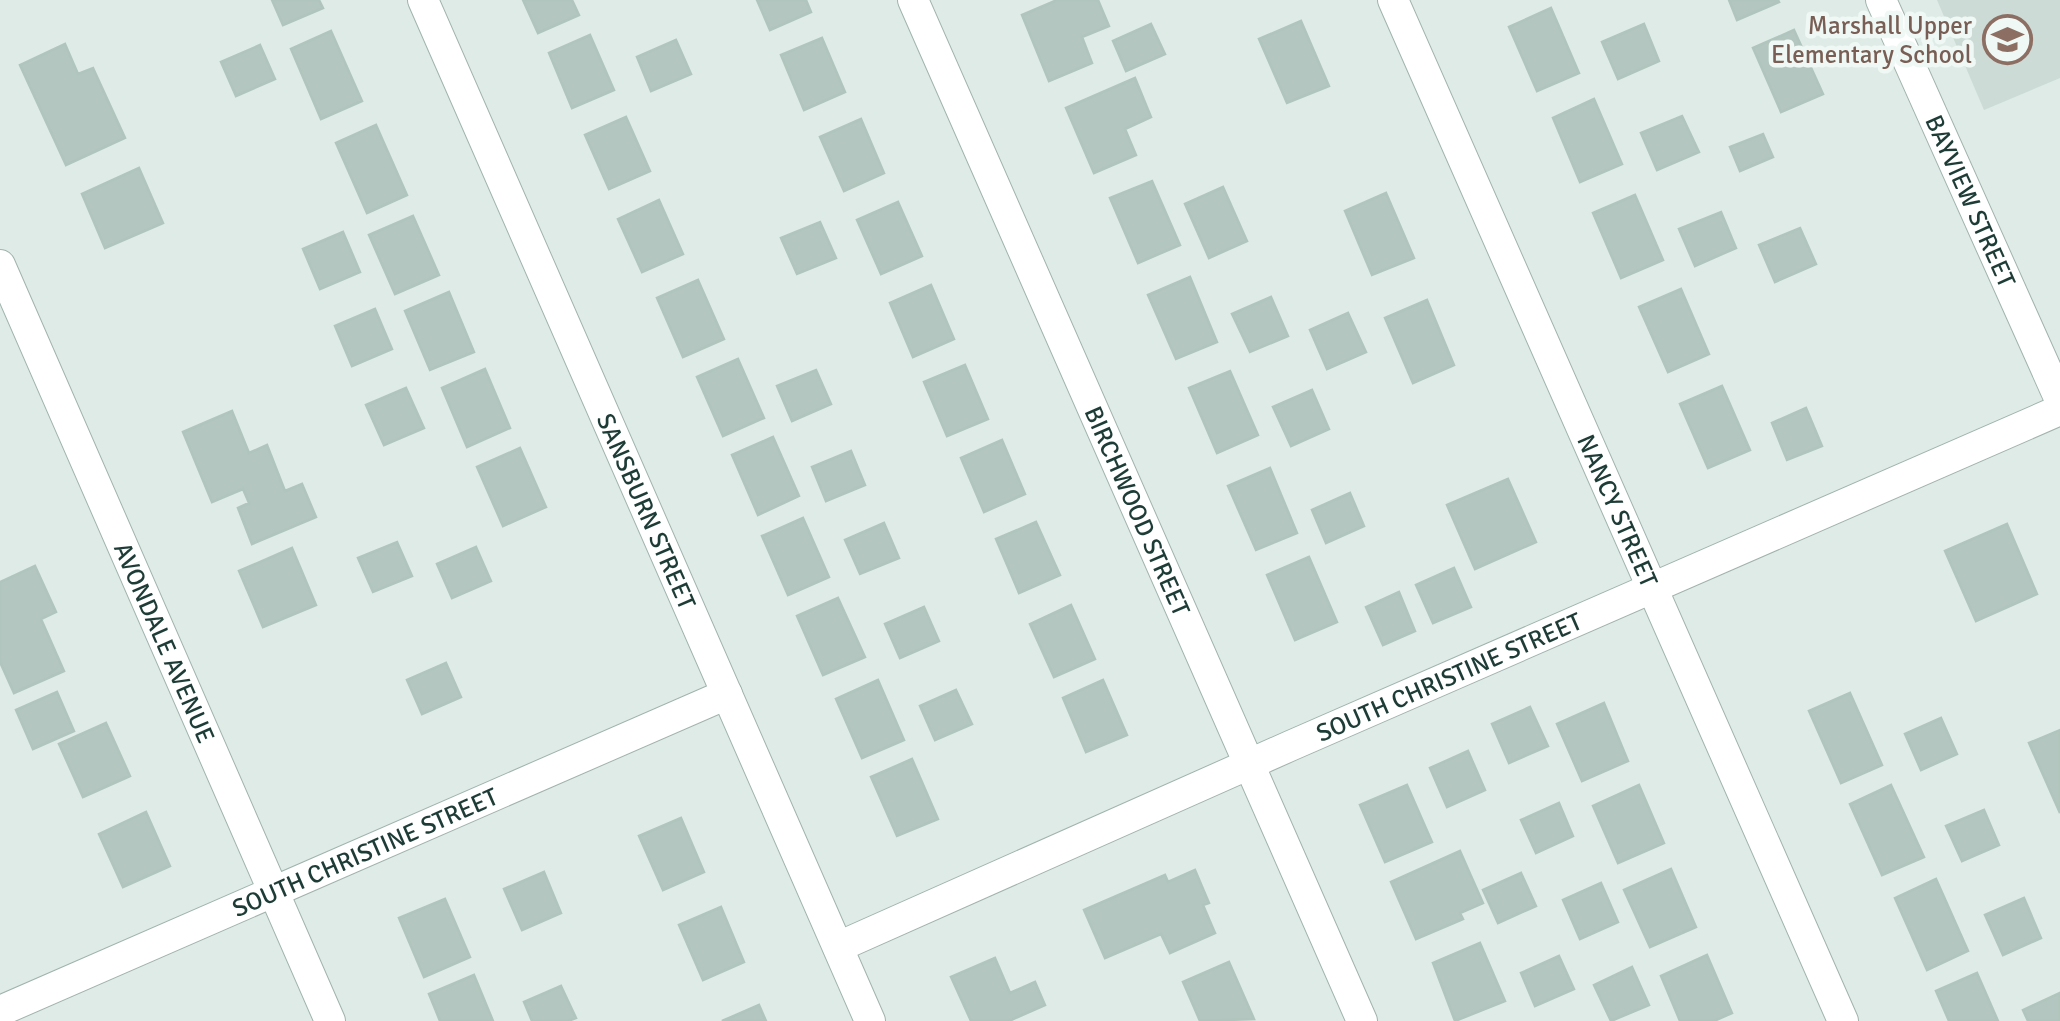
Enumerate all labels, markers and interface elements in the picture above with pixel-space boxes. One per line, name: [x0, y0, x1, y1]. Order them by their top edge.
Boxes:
place label: Marshall Upper Elementary School: [1771, 10, 1973, 70]
school or university icon: Marshall Upper Elementary School: [1981, 13, 2033, 65]
street label: BAYVIEW STREET: [1918, 110, 2023, 293]
street label: BIRCHWOOD STREET: [1077, 401, 1197, 621]
street label: SANSBURN STREET: [590, 409, 703, 615]
street label: NANCY STREET: [1570, 430, 1665, 593]
street label: AVONDALE AVENUE: [107, 538, 222, 748]
street label: SOUTH CHRISTINE STREET: [1311, 605, 1587, 749]
street label: SOUTH CHRISTINE STREET: [227, 781, 503, 924]

